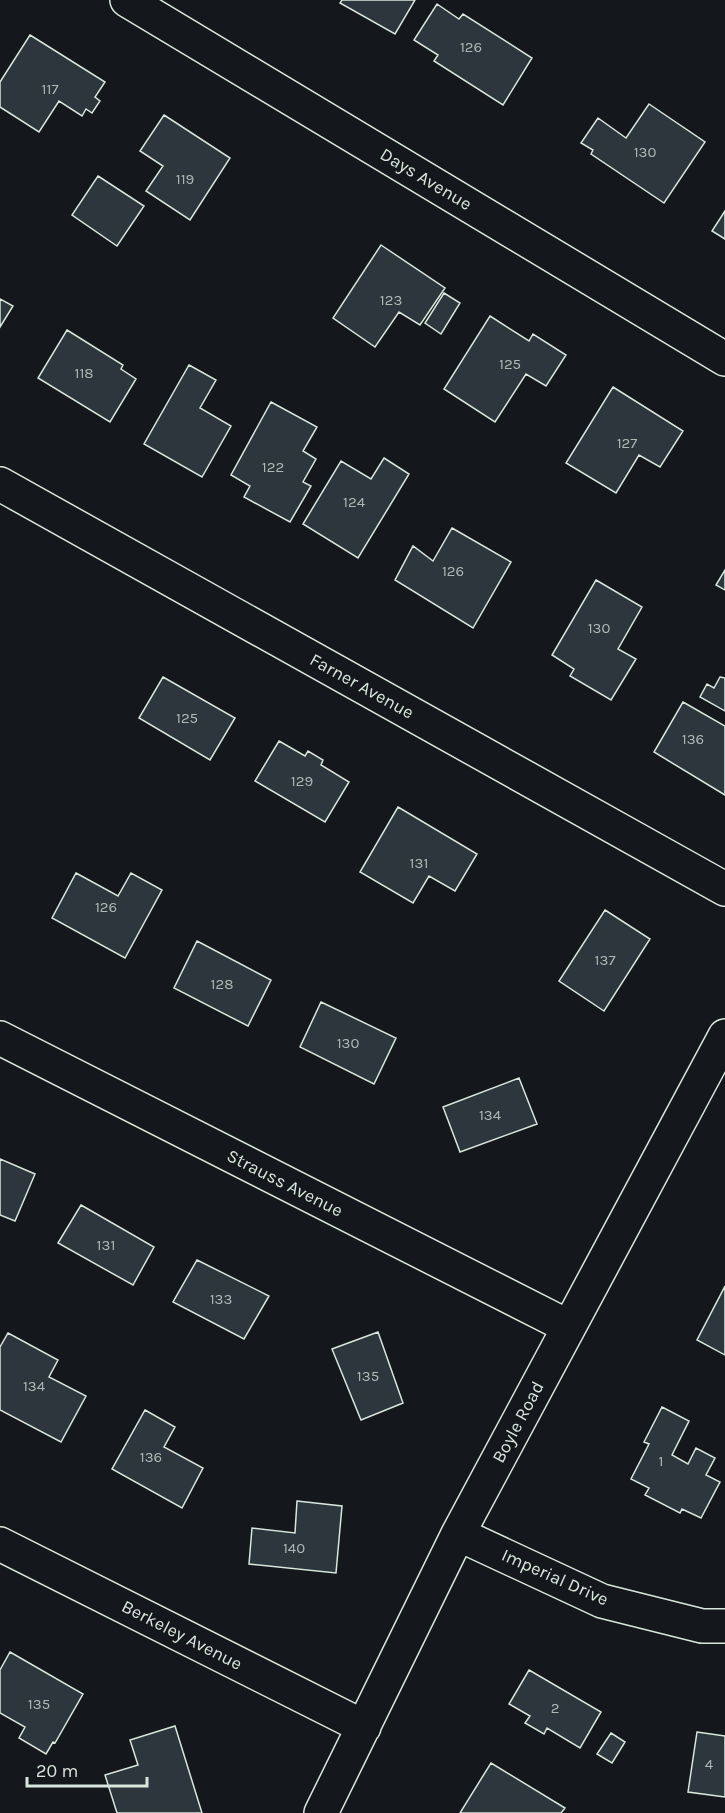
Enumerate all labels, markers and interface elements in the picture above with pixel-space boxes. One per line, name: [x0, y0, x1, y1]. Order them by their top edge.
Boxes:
house number: 126: [460, 38, 482, 56]
house number: 117: [42, 80, 58, 98]
street label: Days Avenue: [376, 143, 476, 215]
house number: 130: [634, 143, 656, 161]
house number: 119: [176, 170, 194, 188]
house number: 123: [380, 291, 402, 309]
house number: 125: [499, 355, 521, 373]
house number: 118: [74, 364, 94, 382]
house number: 127: [617, 434, 637, 452]
house number: 122: [262, 458, 284, 476]
house number: 124: [343, 493, 366, 511]
house number: 126: [442, 562, 464, 580]
house number: 130: [588, 619, 610, 637]
street label: Farner Avenue: [306, 648, 418, 724]
house number: 125: [176, 709, 198, 727]
house number: 136: [682, 730, 704, 748]
house number: 129: [291, 772, 313, 790]
house number: 131: [410, 854, 428, 872]
house number: 126: [95, 898, 117, 916]
house number: 137: [595, 951, 615, 969]
house number: 128: [211, 975, 233, 993]
house number: 130: [337, 1034, 359, 1052]
house number: 134: [479, 1106, 502, 1124]
street label: Strauss Avenue: [223, 1144, 347, 1222]
house number: 131: [97, 1236, 115, 1254]
house number: 133: [210, 1290, 232, 1308]
house number: 135: [357, 1367, 379, 1385]
house number: 134: [23, 1377, 46, 1395]
street label: Boyle Road: [487, 1377, 549, 1467]
house number: 136: [140, 1448, 162, 1466]
house number: 1: [659, 1452, 663, 1470]
house number: 140: [283, 1539, 305, 1557]
street label: Imperial Drive: [498, 1544, 612, 1610]
street label: Berkeley Avenue: [118, 1595, 246, 1675]
house number: 135: [28, 1695, 50, 1713]
house number: 2: [551, 1699, 559, 1717]
scale bar: [27, 1750, 147, 1788]
house number: 4: [705, 1755, 714, 1773]
text: 20 m: [36, 1760, 78, 1782]

